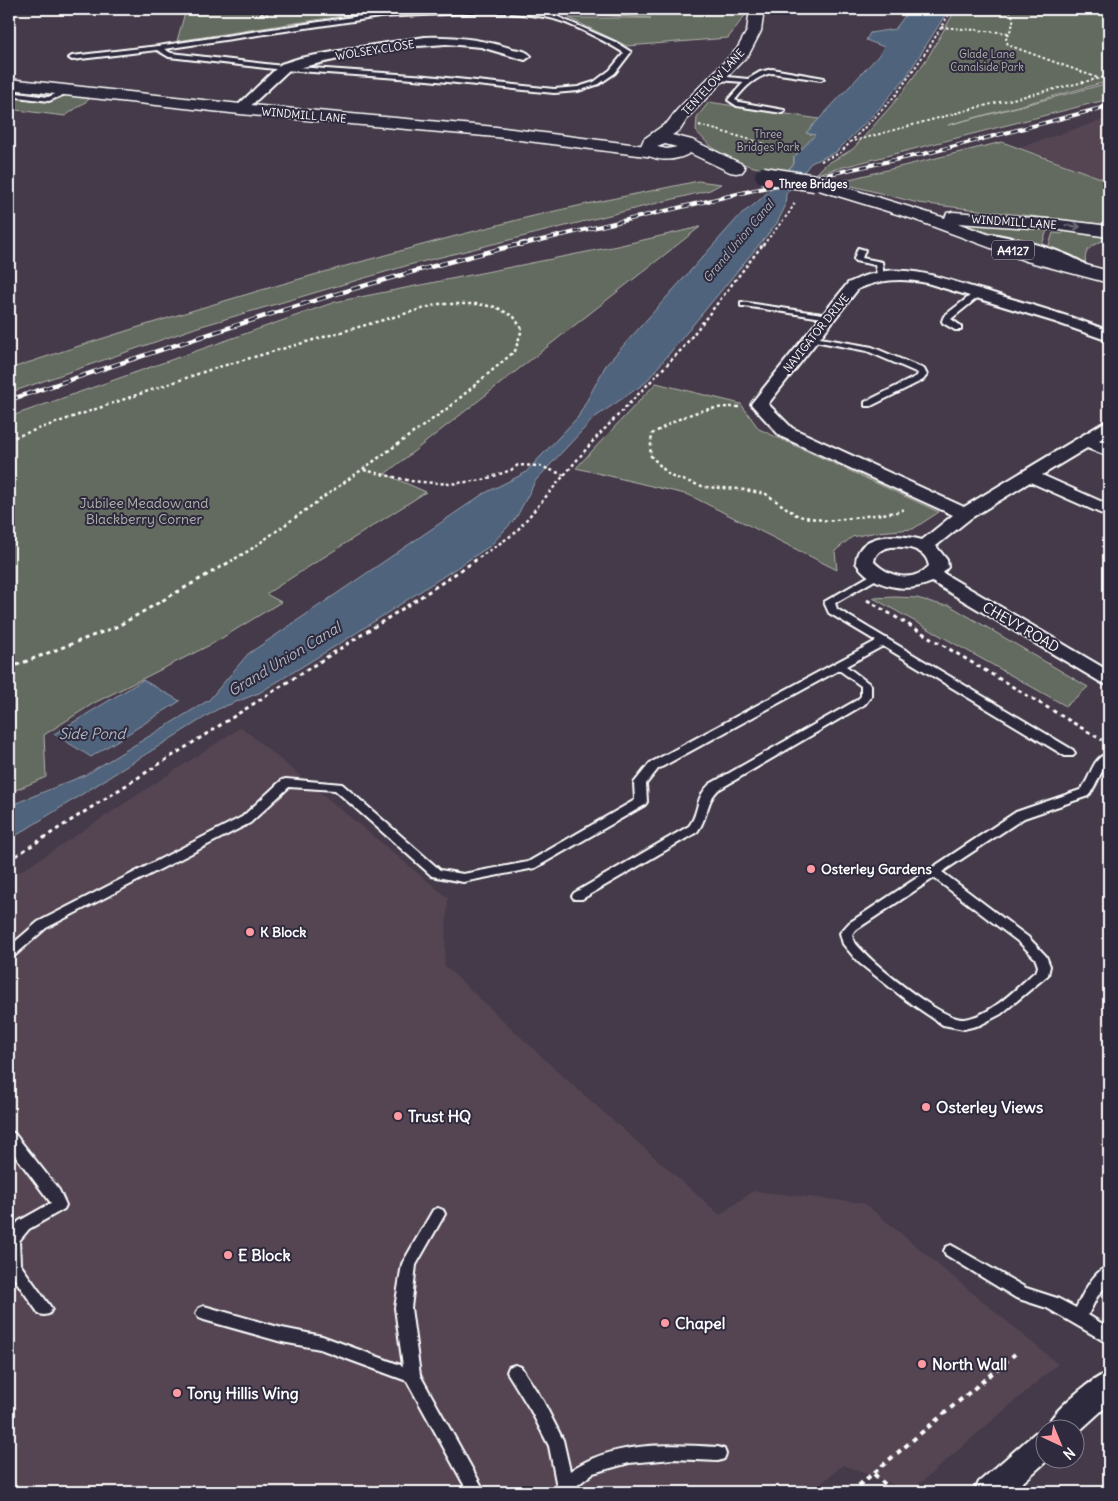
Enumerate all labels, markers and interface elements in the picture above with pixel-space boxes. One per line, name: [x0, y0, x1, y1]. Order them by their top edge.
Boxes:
street label: WOLSEY CLOSE: [335, 37, 415, 63]
street label: TENTELOW LANE: [679, 46, 747, 118]
park label: Glade Lane Canalside Park: [950, 47, 1024, 74]
street label: WINDMILL LANE: [261, 104, 347, 126]
park label: Three Bridges Park: [736, 127, 800, 154]
place label: Three Bridges: [779, 177, 847, 192]
marker: Three Bridges: [763, 178, 775, 190]
water label: Grand Union Canal: [699, 195, 778, 285]
street label: WINDMILL LANE: [971, 212, 1057, 232]
one-way arrow: [1064, 221, 1080, 231]
road number: A4127: [992, 240, 1034, 260]
street label: NAVIGATOR DRIVE: [780, 291, 852, 375]
park label: Jubilee Meadow and Blackberry Corner: [79, 494, 209, 528]
street label: CHEVY ROAD: [979, 598, 1063, 656]
water label: Grand Union Canal: [224, 616, 346, 700]
water label: Side Pond: [59, 724, 128, 743]
place label: Osterley Gardens: [821, 860, 932, 878]
marker: Osterley Gardens: [805, 863, 817, 875]
place label: K Block: [260, 923, 306, 941]
marker: K Block: [244, 926, 256, 938]
place label: Osterley Views: [936, 1097, 1043, 1118]
marker: Osterley Views: [920, 1101, 932, 1113]
place label: Trust HQ: [408, 1106, 471, 1126]
marker: Trust HQ: [392, 1110, 404, 1122]
place label: E Block: [238, 1245, 291, 1265]
marker: E Block: [222, 1249, 234, 1261]
place label: Chapel: [675, 1313, 725, 1334]
marker: Chapel: [659, 1317, 671, 1329]
place label: North Wall: [932, 1354, 1007, 1374]
marker: North Wall: [916, 1358, 928, 1370]
place label: Tony Hillis Wing: [187, 1383, 299, 1404]
marker: Tony Hillis Wing: [171, 1387, 183, 1399]
north arrow: [1036, 1418, 1086, 1468]
text: N: [1059, 1444, 1079, 1463]

